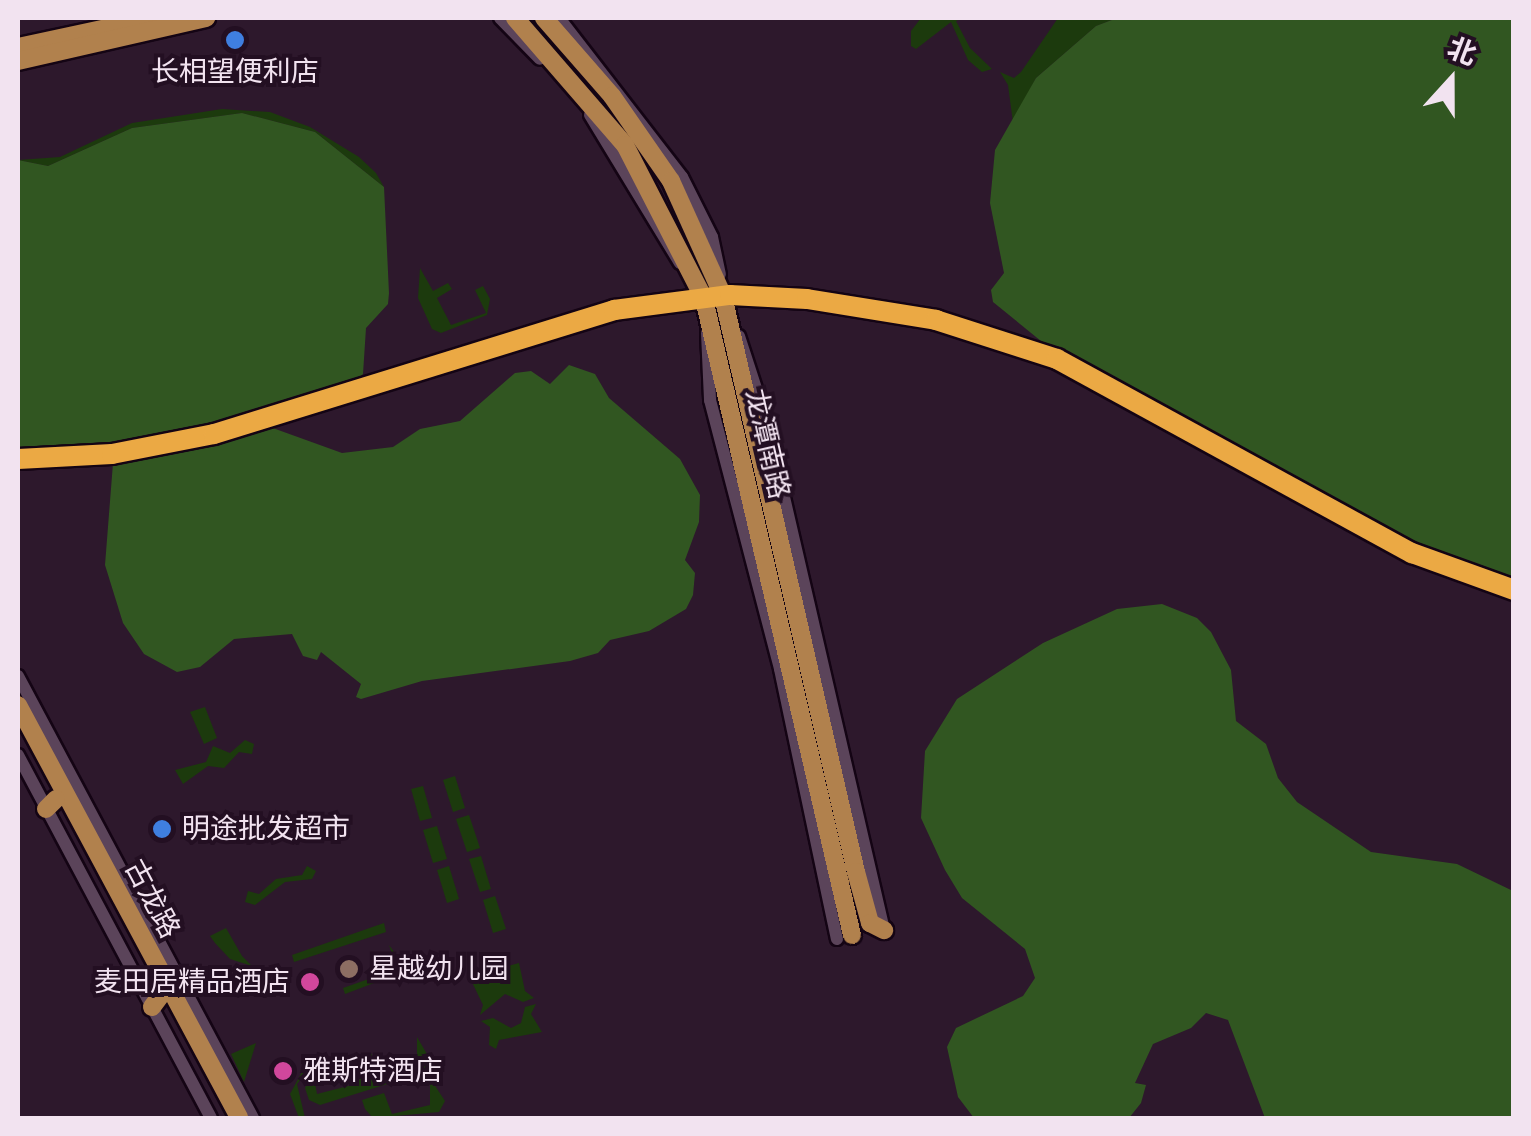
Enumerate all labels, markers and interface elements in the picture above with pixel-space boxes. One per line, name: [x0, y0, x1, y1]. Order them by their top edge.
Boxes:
marker: 长相望便利店: [224, 29, 246, 51]
north arrow: [1401, 30, 1501, 130]
text: 北: [1443, 31, 1481, 72]
place label: 长相望便利店: [151, 55, 319, 89]
street label: 龙潭南路: [738, 386, 796, 502]
place label: 明途批发超市: [182, 812, 350, 846]
marker: 明途批发超市: [151, 818, 173, 840]
street label: 古龙路: [117, 854, 187, 944]
place label: 星越幼儿园: [369, 952, 509, 986]
marker: 星越幼儿园: [338, 958, 360, 980]
place label: 麦田居精品酒店: [94, 965, 290, 999]
marker: 麦田居精品酒店: [299, 971, 321, 993]
place label: 雅斯特酒店: [303, 1054, 443, 1088]
marker: 雅斯特酒店: [272, 1060, 294, 1082]

